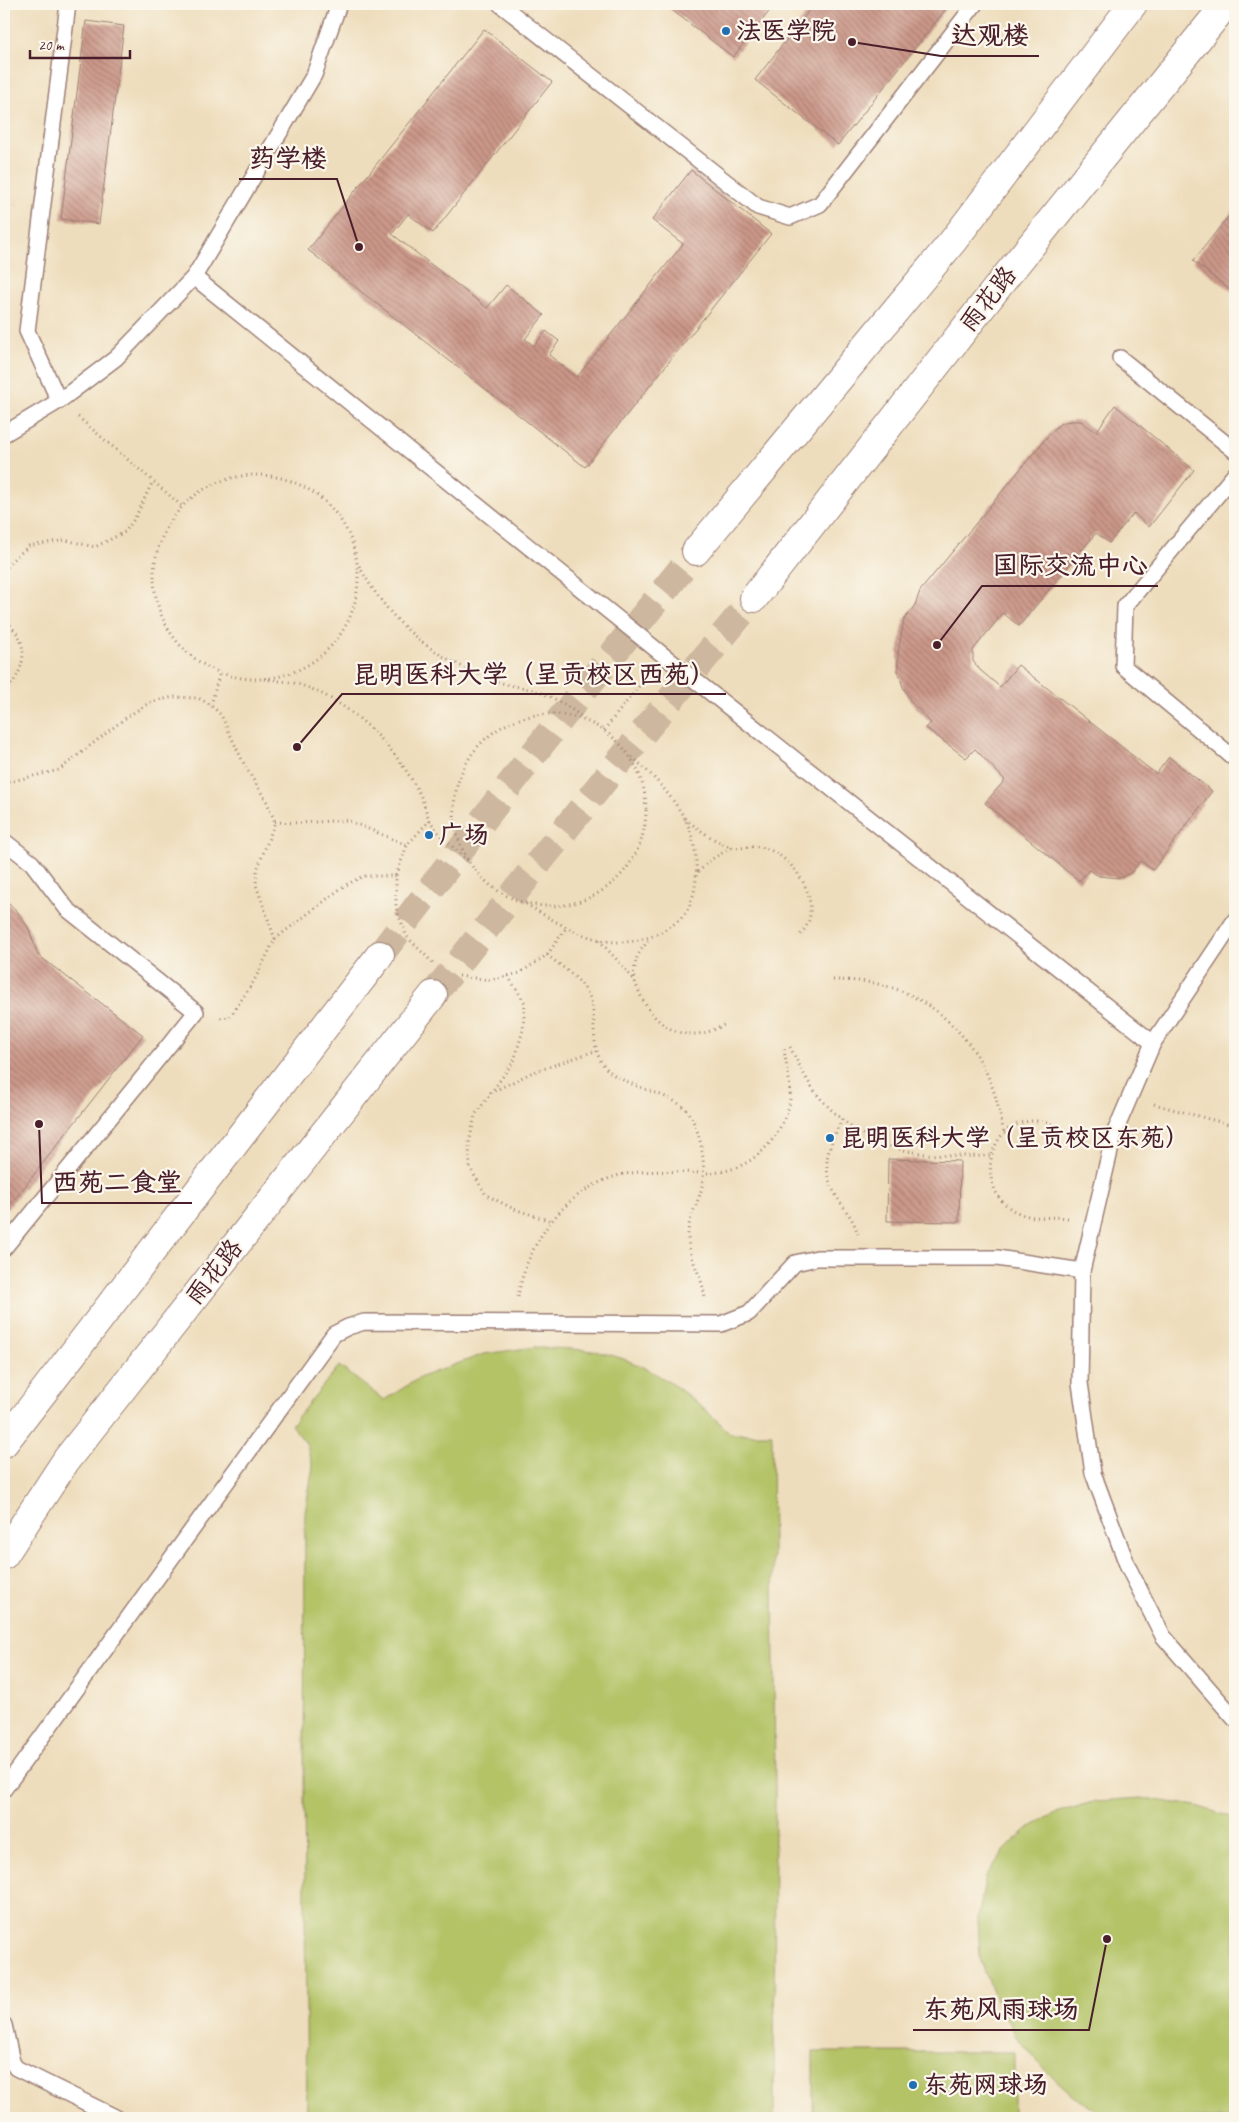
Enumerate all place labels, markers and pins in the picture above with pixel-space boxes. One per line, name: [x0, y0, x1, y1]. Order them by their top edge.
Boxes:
place label: 法医学院: [736, 15, 836, 47]
callout: 达观楼: [941, 15, 1039, 56]
marker: 法医学院: [720, 25, 732, 37]
callout: 药学楼: [239, 138, 337, 179]
callout: 国际交流中心: [982, 545, 1158, 586]
callout: 昆明医科大学（呈贡校区西苑）: [342, 653, 726, 694]
place label: 广场: [439, 819, 489, 851]
marker: 广场: [423, 829, 435, 841]
place label: 昆明医科大学（呈贡校区东苑）: [840, 1122, 1190, 1154]
marker: 昆明医科大学（呈贡校区东苑）: [824, 1132, 836, 1144]
callout: 西苑二食堂: [42, 1162, 192, 1203]
callout: 东苑风雨球场: [913, 1989, 1089, 2030]
place label: 东苑网球场: [923, 2069, 1048, 2101]
marker: 东苑网球场: [907, 2079, 919, 2091]

